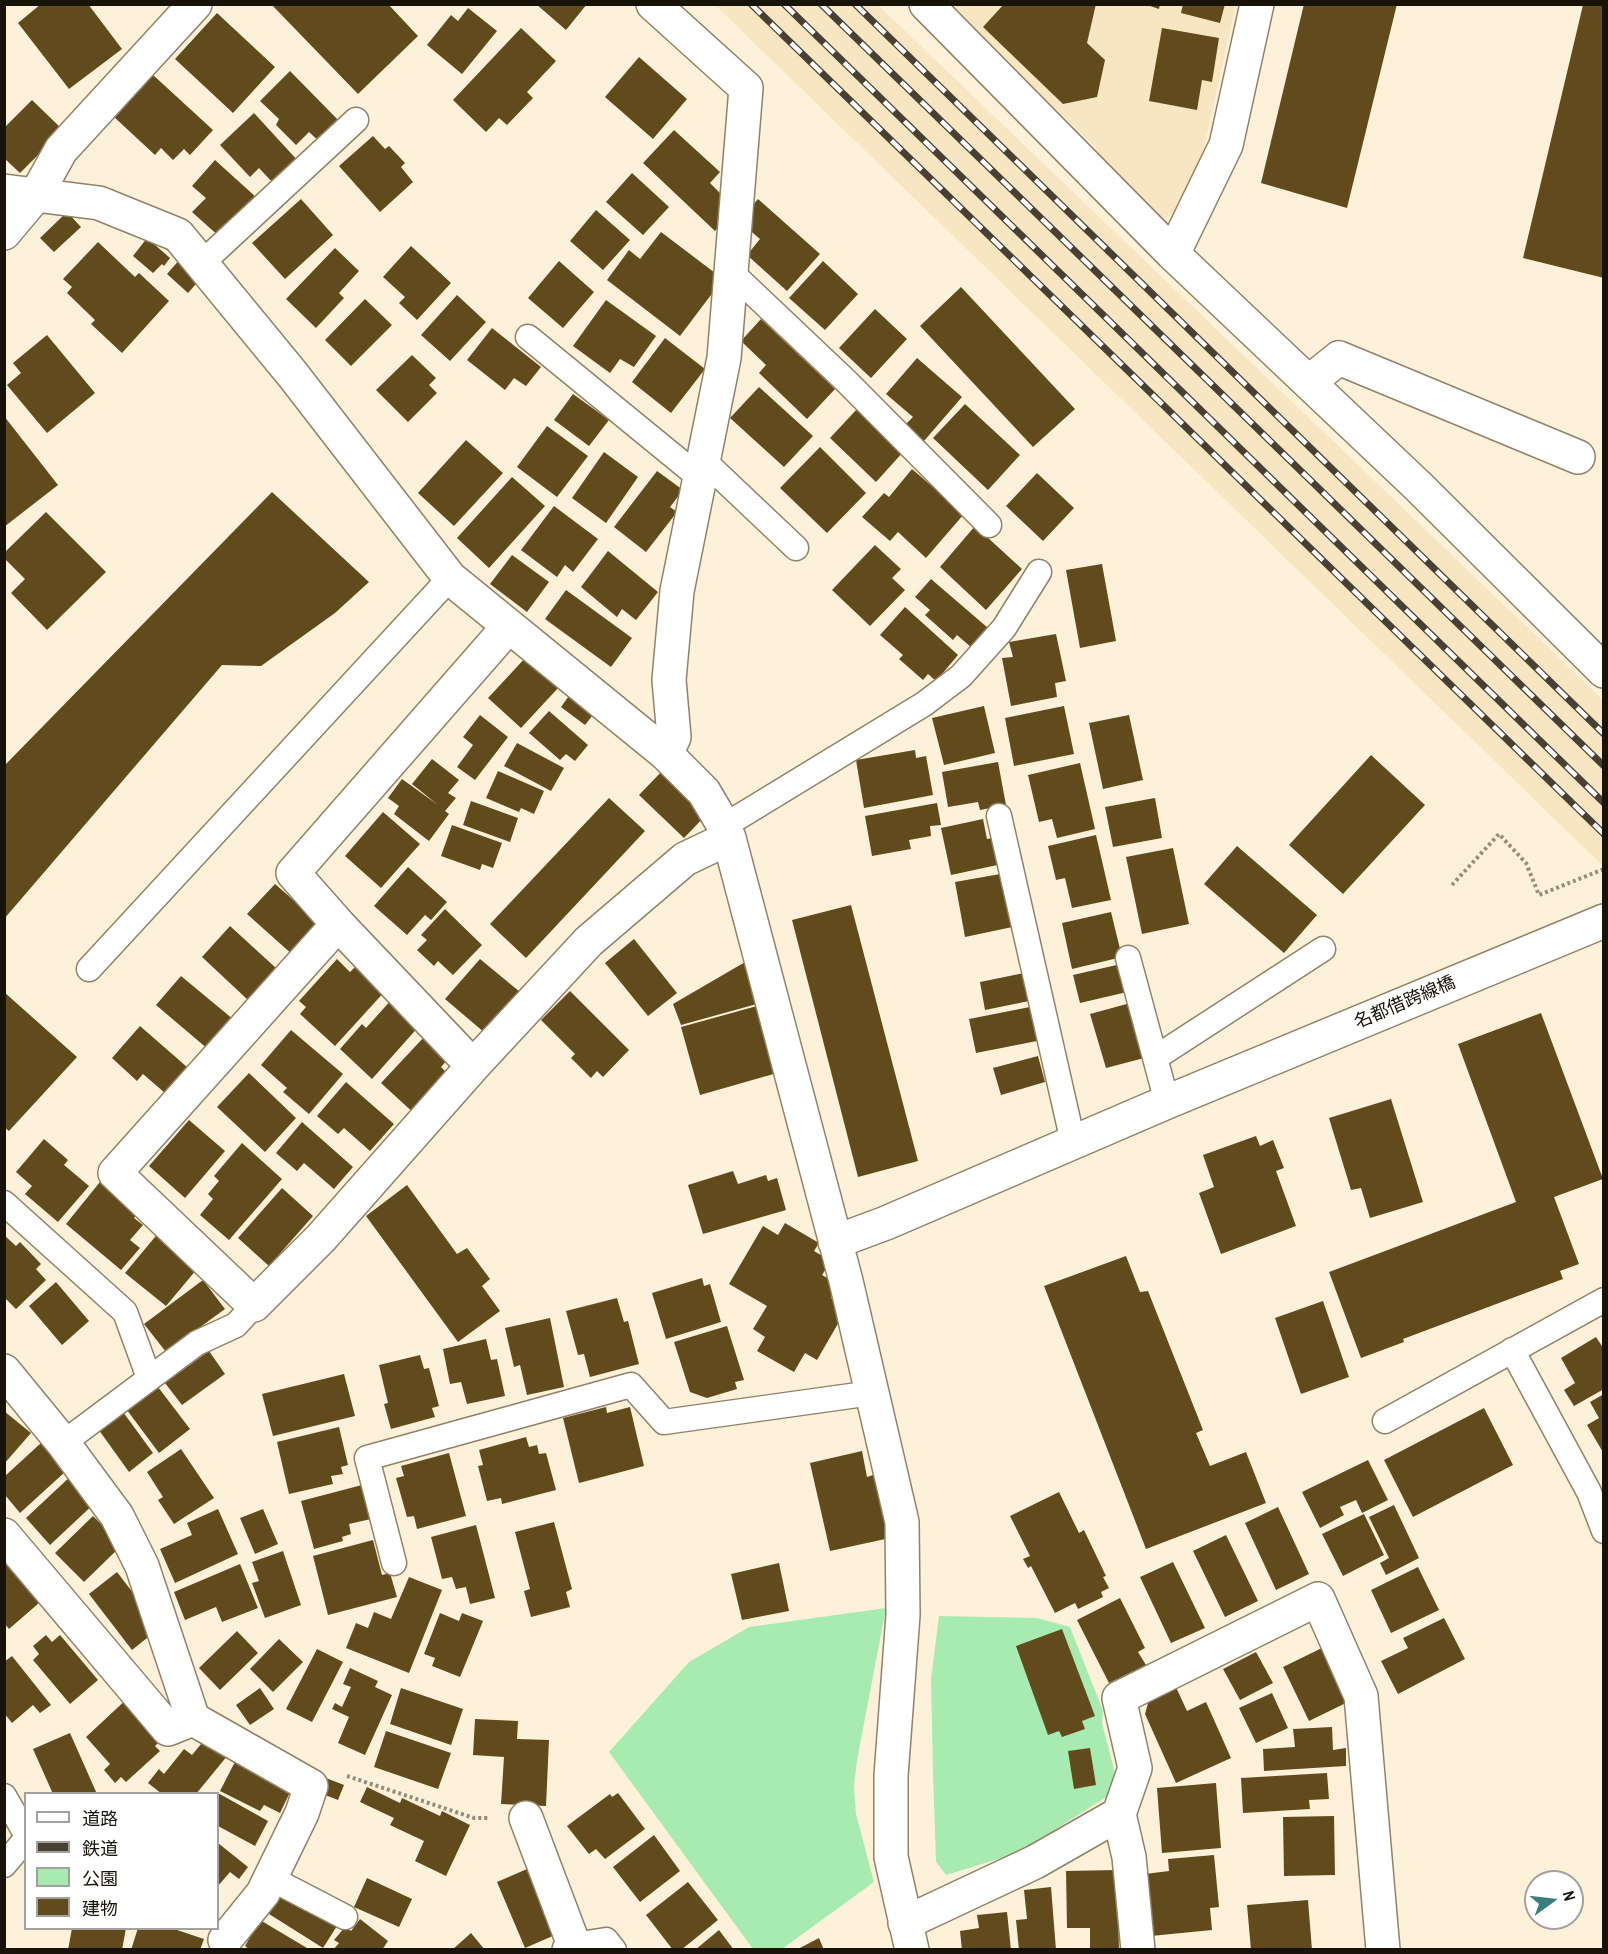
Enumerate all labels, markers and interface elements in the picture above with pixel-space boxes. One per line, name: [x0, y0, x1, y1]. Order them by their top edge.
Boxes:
street label: 名都借跨線橋: [1351, 972, 1459, 1034]
legend: [24, 1792, 219, 1930]
text: 道路: [82, 1806, 118, 1831]
text: 鉄道: [82, 1836, 118, 1861]
text: 公園: [82, 1866, 118, 1891]
north arrow: [1524, 1870, 1584, 1930]
text: N: [1558, 1888, 1581, 1903]
text: 建物: [82, 1896, 118, 1921]

